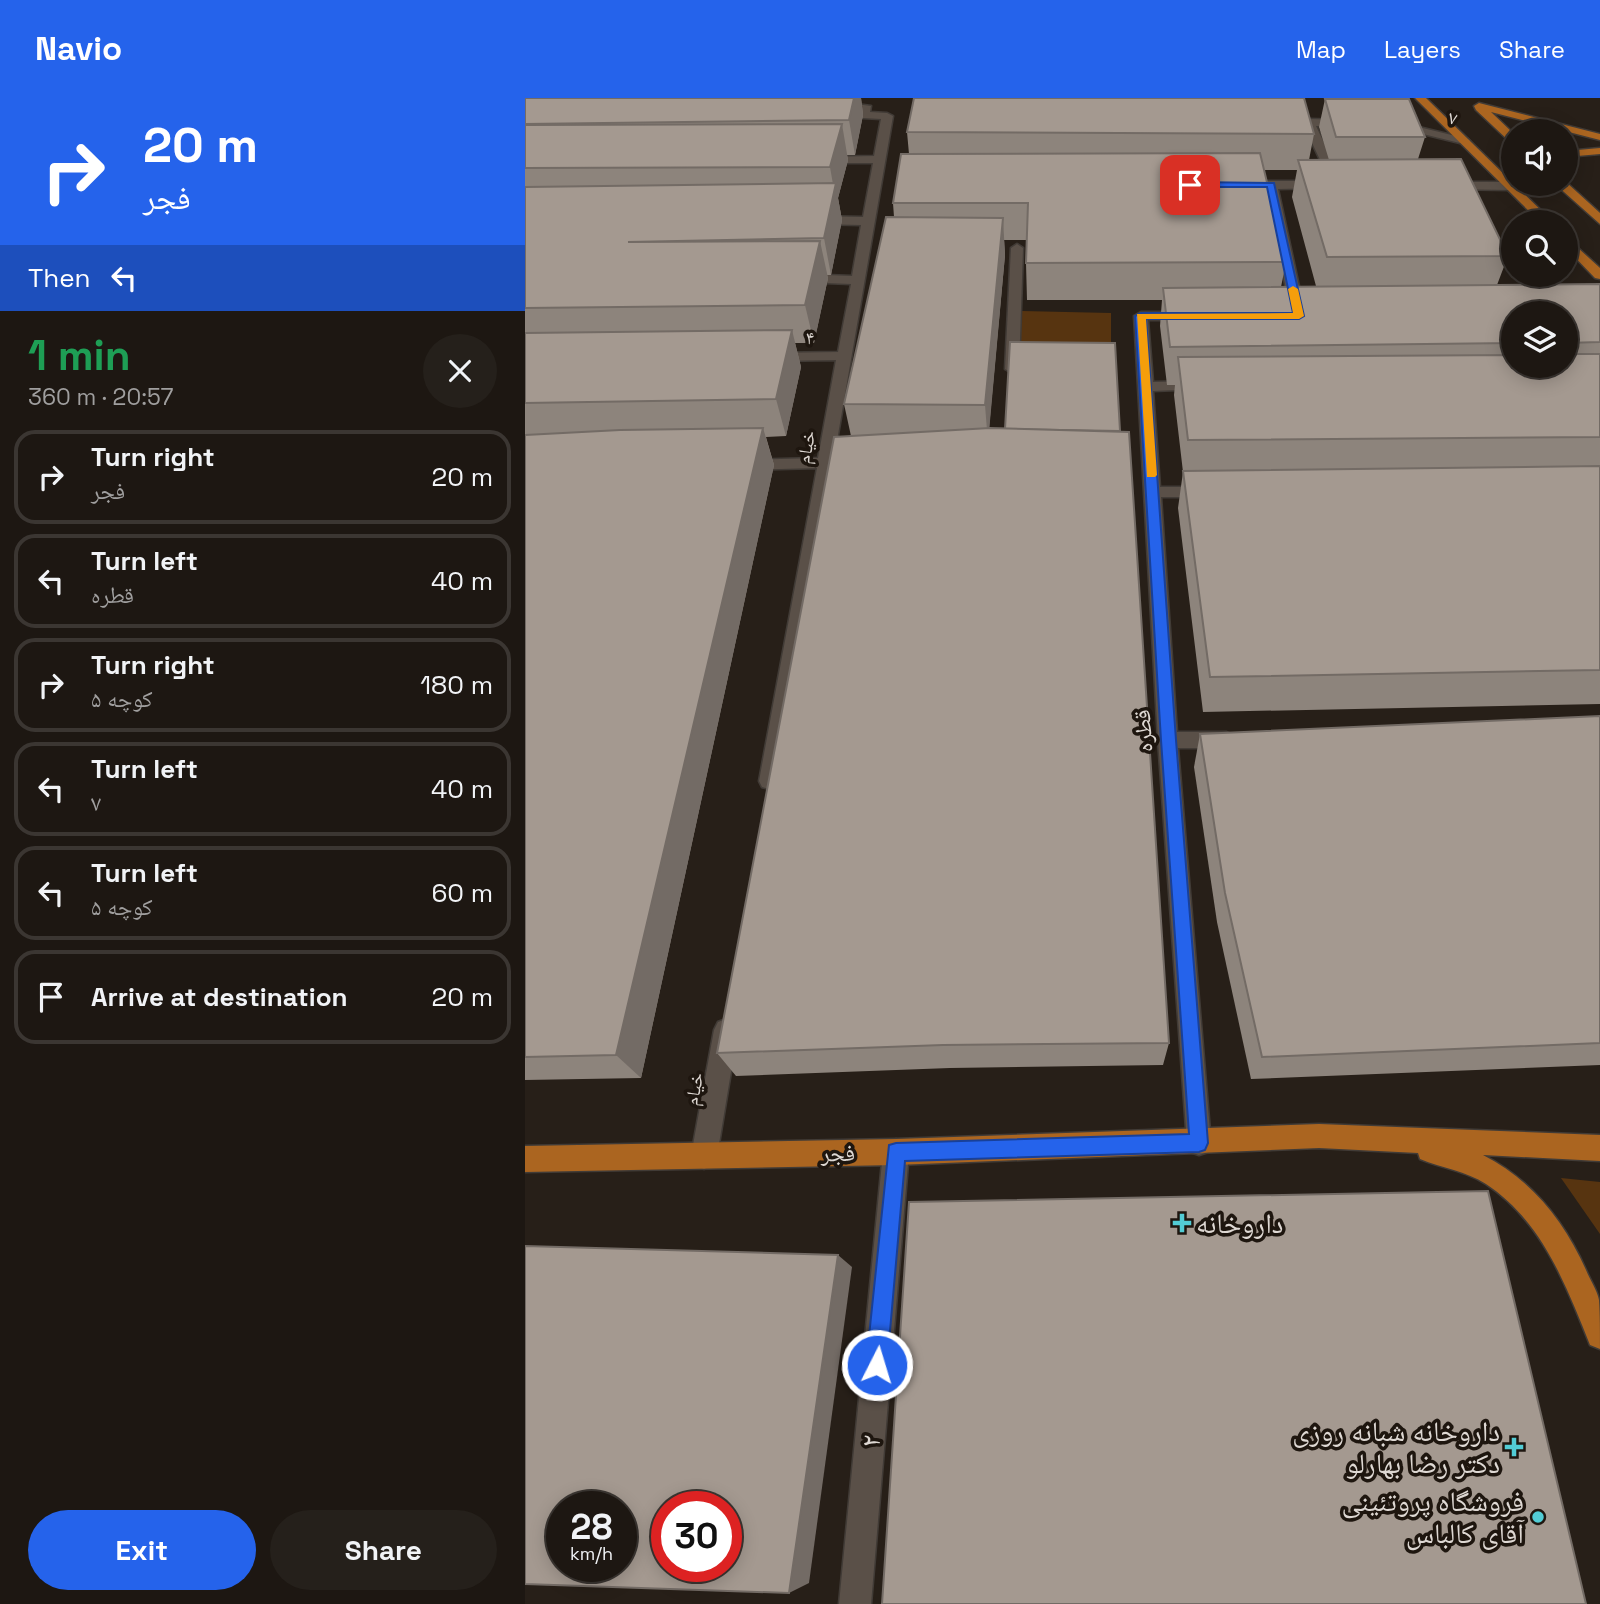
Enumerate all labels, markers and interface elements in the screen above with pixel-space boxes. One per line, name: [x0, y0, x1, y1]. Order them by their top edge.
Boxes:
text: Navio: [35, 28, 122, 70]
text: Map: [1296, 34, 1346, 65]
text: Layers: [1384, 34, 1461, 65]
text: Share: [1499, 34, 1565, 65]
street label: ۷: [1446, 105, 1461, 131]
text: 20 m: [143, 114, 258, 176]
map controls: [1501, 119, 1578, 378]
button: sound: [1501, 119, 1578, 196]
icon: right: [28, 126, 119, 217]
pin: [1160, 155, 1220, 215]
icon: arrive: [1171, 166, 1209, 204]
text: فجر: [143, 178, 191, 218]
button: search: [1501, 210, 1578, 287]
icon: left: [105, 259, 143, 297]
text: Then: [28, 261, 91, 295]
button: layers: [1501, 301, 1578, 378]
street label: ۴: [806, 325, 814, 350]
text: 1 min: [28, 329, 131, 382]
button: close: [423, 334, 497, 408]
text: 360 m · 20:57: [28, 382, 173, 412]
street label: خیام: [791, 429, 822, 466]
text: Turn right: [91, 440, 215, 474]
icon: right: [32, 458, 70, 496]
text: 20 m: [432, 460, 493, 494]
text: فجر: [91, 476, 125, 506]
text: Turn left: [91, 544, 198, 578]
icon: left: [32, 562, 70, 600]
text: 40 m: [431, 564, 493, 598]
text: قطره: [91, 580, 134, 610]
text: Turn right: [91, 648, 215, 682]
icon: right: [32, 666, 70, 704]
text: 180 m: [420, 668, 493, 702]
text: کوچه ۵: [91, 684, 153, 714]
street label: قطره: [1127, 709, 1159, 753]
text: Turn left: [91, 752, 198, 786]
icon: left: [32, 770, 70, 808]
text: 40 m: [431, 772, 493, 806]
text: ۷: [91, 788, 101, 818]
text: Turn left: [91, 856, 198, 890]
icon: left: [32, 874, 70, 912]
text: 60 m: [431, 876, 493, 910]
text: کوچه ۵: [91, 892, 153, 922]
icon: arrive: [32, 978, 70, 1016]
text: Arrive at destination: [91, 980, 348, 1014]
text: 20 m: [432, 980, 493, 1014]
street label: خیام: [679, 1071, 710, 1108]
street label: فجر: [820, 1138, 855, 1168]
place label: داروخانه: [1196, 1205, 1283, 1241]
marker: داروخانه: [1174, 1215, 1190, 1231]
position arrow: [840, 1328, 914, 1402]
place label: داروخانه شبانه روزی دکتر رضا بهارلو: [1292, 1413, 1500, 1481]
street label: ۲: [852, 1433, 888, 1449]
marker: داروخانه شبانه روزی دکتر رضا بهارلو: [1506, 1439, 1522, 1455]
place label: فروشگاه پروتئینی آقای کالباس: [1342, 1483, 1525, 1551]
speed limit sign: 30: [651, 1491, 742, 1582]
text: 28: [571, 1505, 612, 1549]
marker: فروشگاه پروتئینی آقای کالباس: [1530, 1509, 1546, 1525]
button: Exit: [28, 1510, 256, 1590]
button: Share: [270, 1510, 497, 1590]
text: km/h: [570, 1542, 613, 1565]

